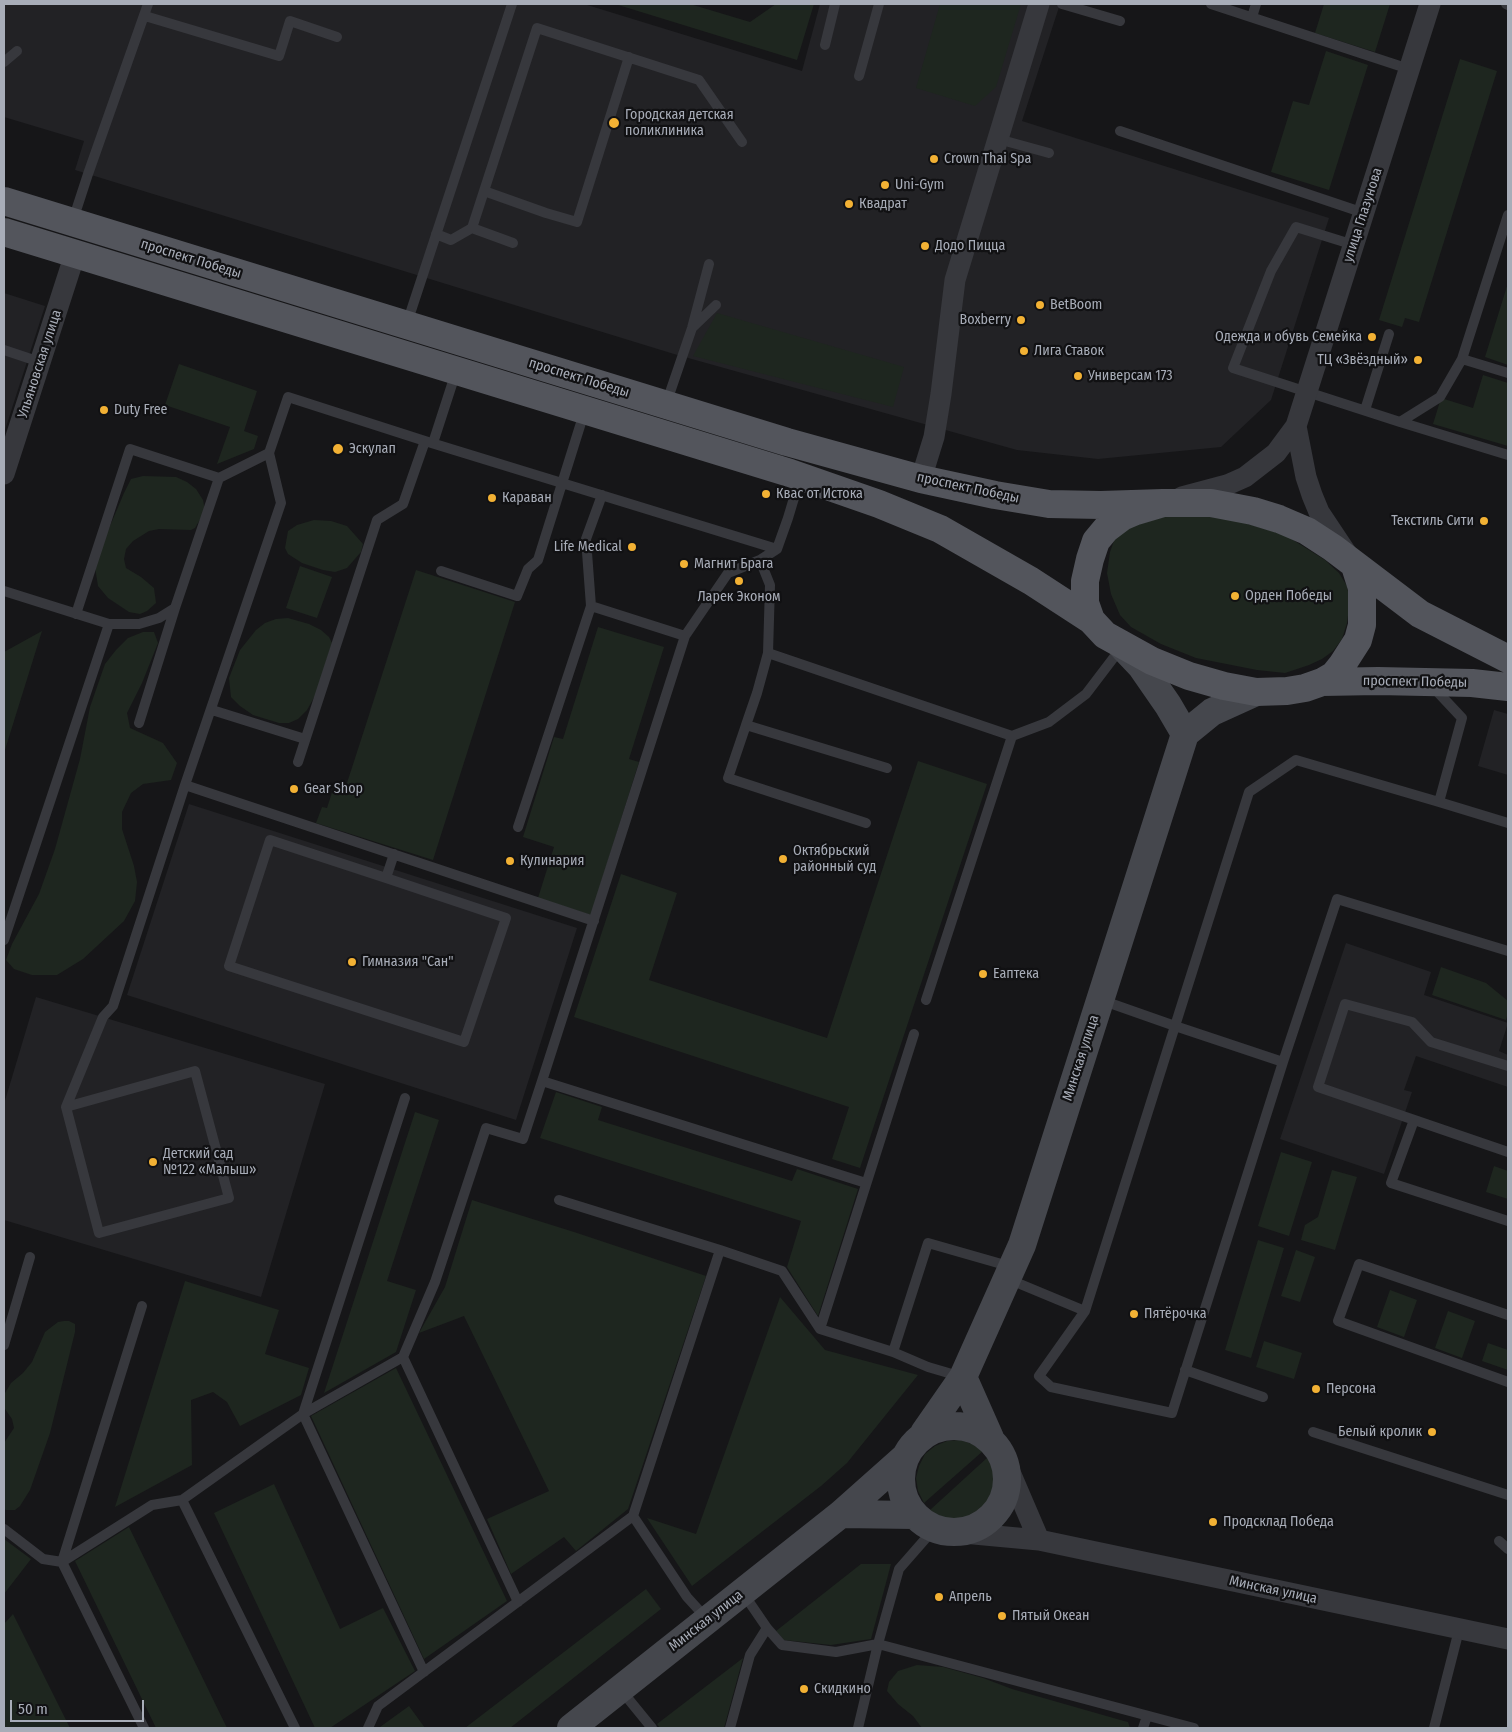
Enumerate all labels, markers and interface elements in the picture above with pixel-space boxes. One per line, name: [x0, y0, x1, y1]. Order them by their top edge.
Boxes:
place label: Городская детская поликлиника: [625, 107, 734, 140]
marker: Городская детская поликлиника: [607, 116, 621, 130]
place label: Crown Thai Spa: [944, 151, 1031, 167]
marker: Crown Thai Spa: [928, 153, 940, 165]
street label: улица Глазунова: [1340, 166, 1386, 264]
place label: Uni-Gym: [895, 177, 944, 193]
marker: Uni-Gym: [879, 179, 891, 191]
place label: Квадрат: [859, 196, 907, 212]
marker: Квадрат: [843, 198, 855, 210]
street label: проспект Победы: [139, 236, 243, 282]
place label: Додо Пицца: [935, 238, 1005, 254]
marker: Додо Пицца: [919, 240, 931, 252]
place label: BetBoom: [1050, 297, 1102, 313]
marker: BetBoom: [1034, 299, 1046, 311]
street label: Ульяновская улица: [15, 308, 65, 420]
place label: Boxberry: [960, 312, 1011, 328]
marker: Boxberry: [1015, 314, 1027, 326]
place label: Одежда и обувь Семейка: [1215, 329, 1362, 345]
marker: Одежда и обувь Семейка: [1366, 331, 1378, 343]
place label: Лига Ставок: [1034, 343, 1104, 359]
marker: Лига Ставок: [1018, 345, 1030, 357]
place label: ТЦ «Звёздный»: [1317, 352, 1408, 368]
marker: ТЦ «Звёздный»: [1412, 354, 1424, 366]
street label: проспект Победы: [527, 355, 631, 401]
place label: Универсам 173: [1088, 368, 1173, 384]
marker: Универсам 173: [1072, 370, 1084, 382]
place label: Duty Free: [114, 402, 167, 418]
marker: Duty Free: [98, 404, 110, 416]
place label: Эскулап: [349, 441, 396, 457]
marker: Эскулап: [331, 442, 345, 456]
street label: проспект Победы: [915, 469, 1021, 507]
place label: Квас от Истока: [776, 486, 863, 502]
marker: Квас от Истока: [760, 488, 772, 500]
place label: Караван: [502, 490, 552, 506]
marker: Караван: [486, 492, 498, 504]
place label: Текстиль Сити: [1391, 513, 1474, 529]
marker: Текстиль Сити: [1478, 515, 1490, 527]
place label: Life Medical: [554, 539, 622, 555]
marker: Life Medical: [626, 541, 638, 553]
place label: Магнит Брага: [694, 556, 773, 572]
marker: Магнит Брага: [678, 558, 690, 570]
marker: Ларек Эконом: [733, 575, 745, 587]
place label: Орден Победы: [1245, 588, 1332, 604]
place label: Ларек Эконом: [697, 589, 781, 605]
marker: Орден Победы: [1229, 590, 1241, 602]
street label: проспект Победы: [1363, 673, 1467, 691]
place label: Gear Shop: [304, 781, 363, 797]
marker: Gear Shop: [288, 783, 300, 795]
place label: Октябрьский районный суд: [793, 843, 876, 876]
place label: Кулинария: [520, 853, 584, 869]
marker: Октябрьский районный суд: [777, 853, 789, 865]
marker: Кулинария: [504, 855, 516, 867]
place label: Гимназия "Сан": [362, 954, 454, 970]
marker: Гимназия "Сан": [346, 956, 358, 968]
place label: Еаптека: [993, 966, 1039, 982]
marker: Еаптека: [977, 968, 989, 980]
street label: Минская улица: [1059, 1013, 1103, 1103]
place label: Детский сад №122 «Малыш»: [163, 1146, 257, 1178]
marker: Детский сад №122 «Малыш»: [147, 1156, 159, 1168]
place label: Пятёрочка: [1144, 1306, 1207, 1322]
marker: Пятёрочка: [1128, 1308, 1140, 1320]
place label: Персона: [1326, 1381, 1376, 1397]
marker: Персона: [1310, 1383, 1322, 1395]
place label: Белый кролик: [1338, 1424, 1422, 1440]
marker: Белый кролик: [1426, 1426, 1438, 1438]
place label: Продсклад Победа: [1223, 1514, 1334, 1530]
marker: Продсклад Победа: [1207, 1516, 1219, 1528]
street label: Минская улица: [1228, 1572, 1318, 1608]
street label: Минская улица: [666, 1587, 746, 1655]
place label: Апрель: [949, 1589, 992, 1605]
marker: Апрель: [933, 1591, 945, 1603]
place label: Пятый Океан: [1012, 1608, 1090, 1624]
marker: Пятый Океан: [996, 1610, 1008, 1622]
place label: Скидкино: [814, 1681, 871, 1697]
marker: Скидкино: [798, 1683, 810, 1695]
scale bar: [12, 1690, 146, 1722]
text: 50 m: [18, 1700, 48, 1718]

